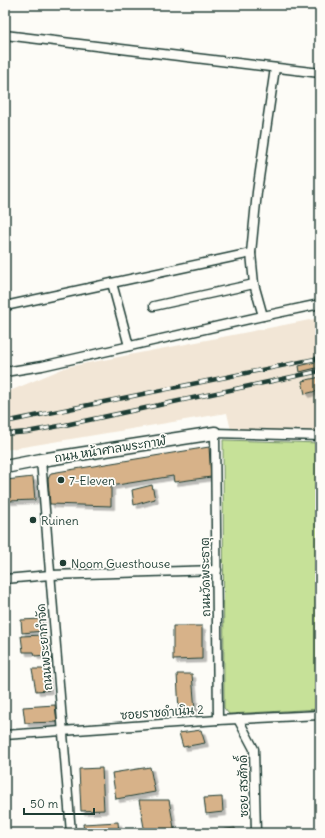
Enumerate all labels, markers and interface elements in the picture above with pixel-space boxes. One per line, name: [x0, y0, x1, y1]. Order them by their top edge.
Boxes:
street label: ถนน หน้าศาลพระกาฬ: [53, 433, 168, 465]
place label: 7-Eleven: [69, 473, 115, 488]
marker: 7-Eleven: [56, 475, 66, 485]
place label: Ruinen: [41, 513, 79, 528]
marker: Ruinen: [28, 515, 38, 525]
street label: ถนนวัดพระธาตุ: [197, 537, 215, 617]
place label: Noom Guesthouse: [71, 556, 170, 571]
marker: Noom Guesthouse: [58, 558, 68, 568]
street label: ถนนพระยากำจัด: [33, 603, 55, 691]
street label: ซอยราชดำเนิน 2: [120, 702, 205, 722]
street label: ซอย สรศักดิ์: [231, 755, 251, 817]
scale bar: [24, 790, 94, 816]
text: 50 m: [30, 796, 59, 811]

